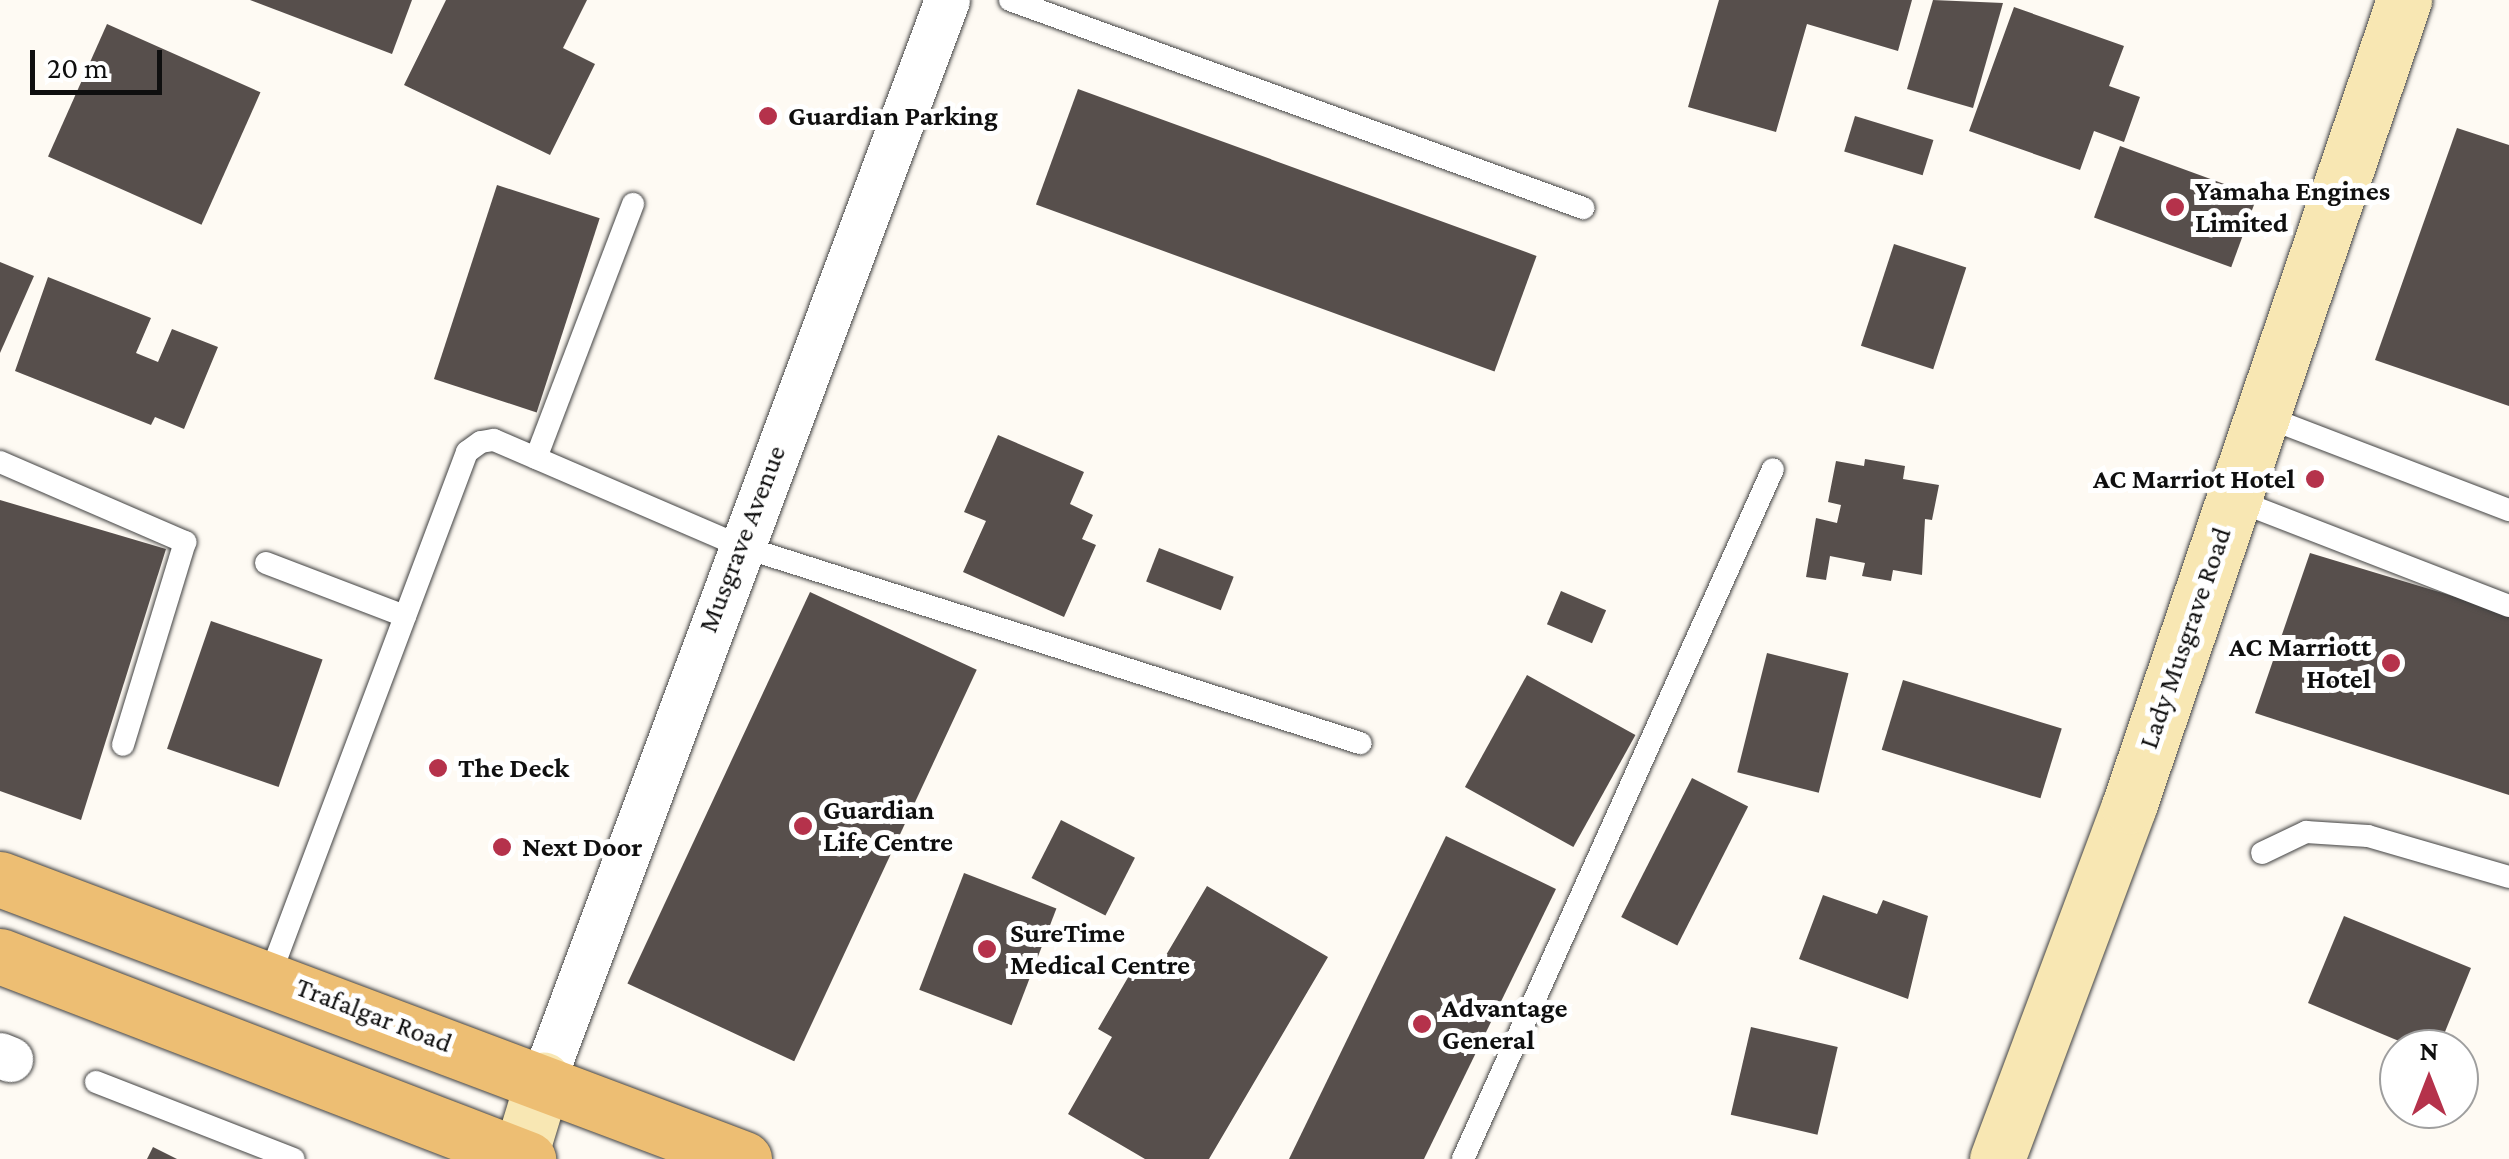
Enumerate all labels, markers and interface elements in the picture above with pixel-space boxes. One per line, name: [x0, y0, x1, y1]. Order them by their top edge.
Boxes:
scale bar: [35, 30, 168, 92]
text: 20 m: [47, 51, 108, 84]
place label: Guardian Parking: [788, 99, 998, 133]
marker: Guardian Parking: [757, 105, 779, 127]
place label: Yamaha Engines Limited: [2195, 174, 2390, 240]
marker: Yamaha Engines Limited: [2164, 196, 2186, 218]
street label: Musgrave Avenue: [691, 441, 793, 637]
place label: AC Marriot Hotel: [2093, 462, 2295, 496]
marker: AC Marriot Hotel: [2304, 468, 2326, 490]
street label: Lady Musgrave Road: [2131, 523, 2239, 753]
place label: AC Marriott Hotel: [2229, 630, 2371, 696]
marker: AC Marriott Hotel: [2380, 652, 2402, 674]
place label: The Deck: [458, 751, 569, 785]
marker: The Deck: [427, 757, 449, 779]
place label: Guardian Life Centre: [823, 793, 953, 859]
marker: Guardian Life Centre: [792, 815, 814, 837]
place label: Next Door: [522, 830, 642, 864]
marker: Next Door: [491, 836, 513, 858]
place label: SureTime Medical Centre: [1010, 916, 1190, 982]
marker: SureTime Medical Centre: [974, 936, 1000, 962]
street label: Trafalgar Road: [291, 970, 457, 1060]
place label: Advantage General: [1442, 991, 1568, 1057]
marker: Advantage General: [1411, 1013, 1433, 1035]
north arrow: [2379, 1029, 2479, 1129]
text: N: [2419, 1035, 2439, 1066]

